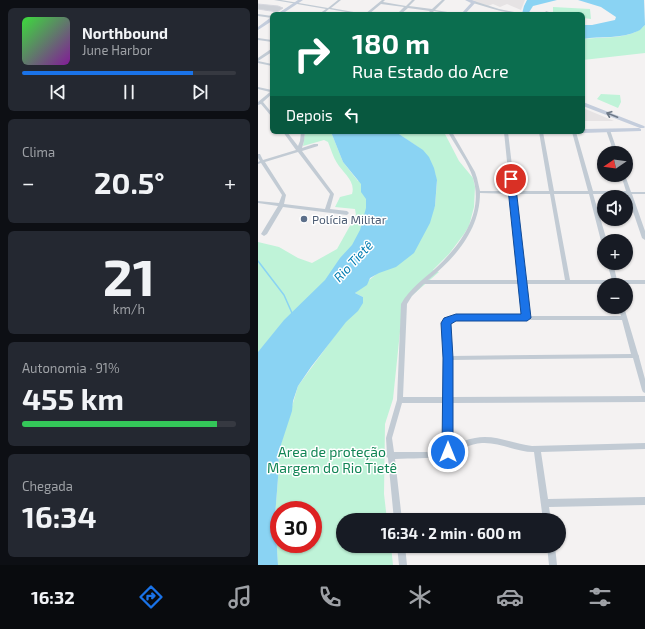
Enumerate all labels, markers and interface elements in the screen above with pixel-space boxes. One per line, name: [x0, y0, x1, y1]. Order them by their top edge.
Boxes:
text: Northbound: [82, 24, 168, 42]
text: 180 m: [352, 26, 430, 60]
icon: right: [286, 28, 338, 80]
text: June Harbor: [82, 42, 152, 58]
text: Rua Estado do Acre: [352, 60, 509, 82]
icon: previous: [47, 81, 69, 103]
icon: pause: [118, 81, 140, 103]
icon: next: [189, 81, 211, 103]
icon: left: [341, 104, 363, 126]
text: Depois: [286, 106, 333, 124]
one-way arrow: [607, 111, 619, 119]
text: Clima: [22, 144, 55, 160]
north arrow: [597, 146, 633, 182]
map controls: [597, 146, 633, 314]
pin: [494, 162, 528, 196]
text: 20.5°: [94, 164, 165, 200]
icon: arrive: [500, 168, 522, 190]
text: −: [22, 169, 35, 195]
text: +: [224, 169, 236, 195]
button: sound: [597, 190, 633, 226]
place label: Polícia Militar: [312, 212, 387, 226]
marker: Polícia Militar: [299, 214, 309, 224]
button: +: [597, 234, 633, 270]
water label: Rio Tietê: [330, 237, 376, 285]
text: 21: [103, 244, 155, 306]
button: −: [597, 278, 633, 314]
text: km/h: [113, 301, 145, 317]
text: Autonomia · 91%: [22, 360, 120, 376]
text: 455 km: [22, 380, 124, 416]
position arrow: [427, 431, 469, 473]
park label: Area de proteção Margem do Rio Tietê: [267, 443, 397, 476]
text: Chegada: [22, 478, 73, 494]
text: 16:34: [22, 498, 97, 534]
speed limit sign: 30: [270, 501, 322, 553]
text: 16:34 · 2 min · 600 m: [381, 524, 521, 542]
icon: directions: [137, 583, 165, 611]
icon: music: [226, 583, 254, 611]
icon: phone: [316, 583, 344, 611]
icon: climate: [406, 583, 434, 611]
icon: car: [496, 583, 524, 611]
icon: filters: [586, 583, 614, 611]
text: 16:32: [31, 586, 75, 608]

